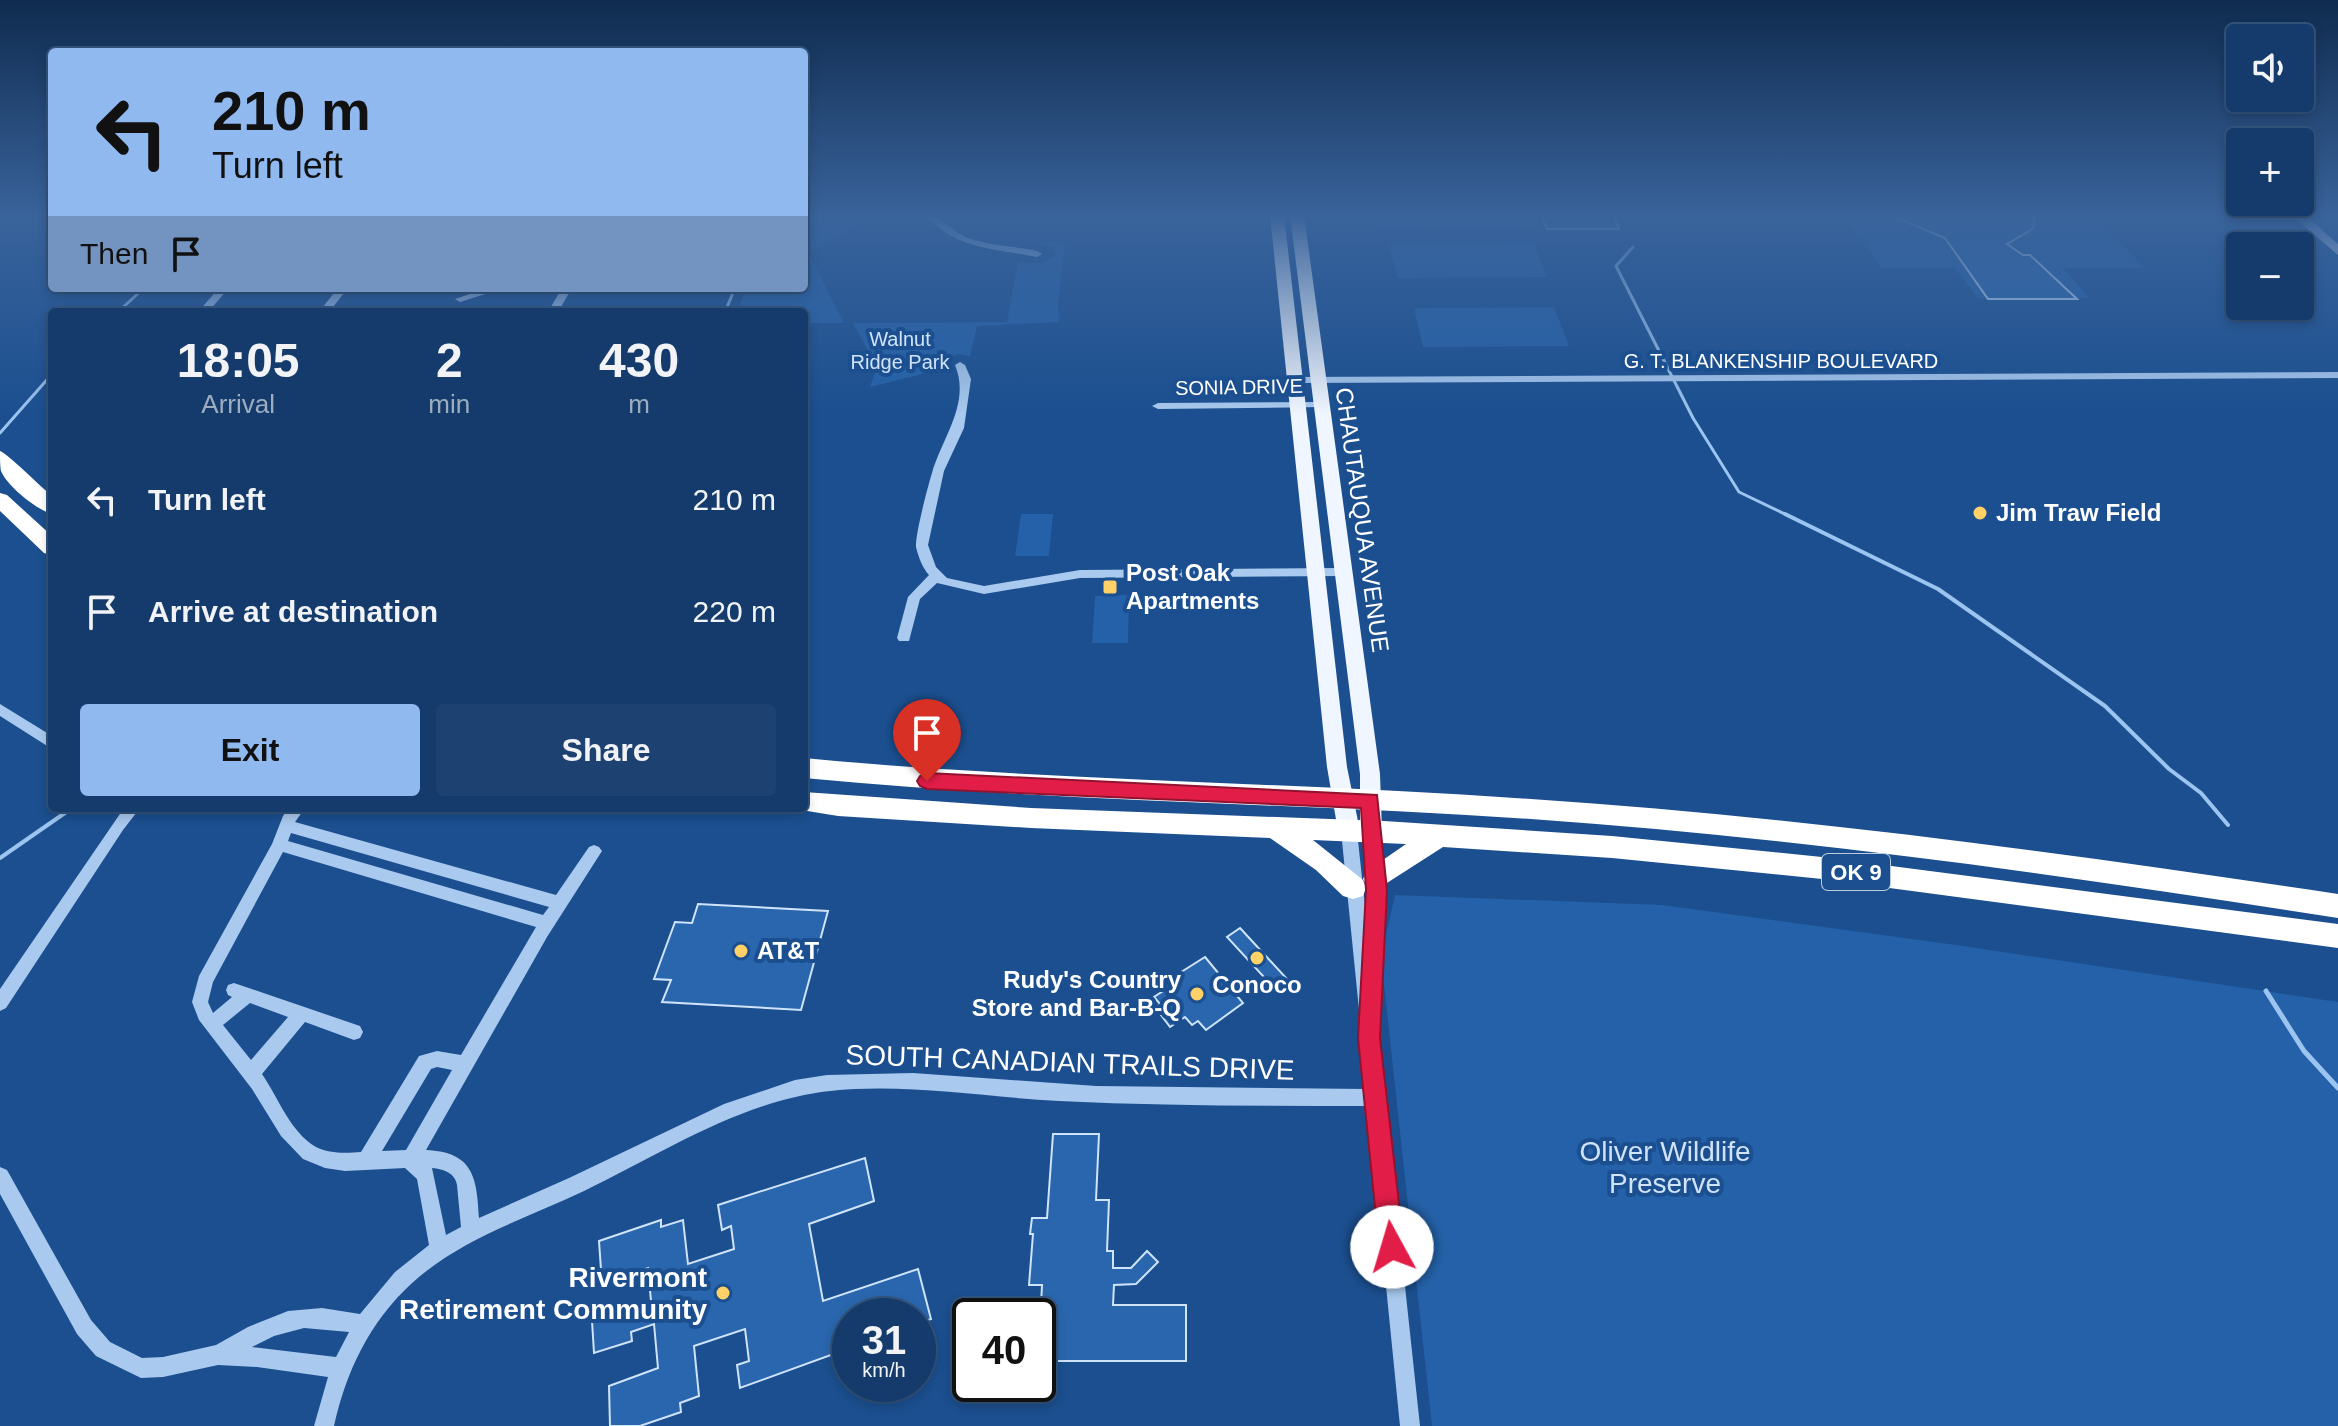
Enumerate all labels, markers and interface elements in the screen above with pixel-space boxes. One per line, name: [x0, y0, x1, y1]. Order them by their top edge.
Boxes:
map controls: [2226, 24, 2314, 320]
button: sound: [2226, 24, 2314, 112]
text: 210 m: [212, 79, 371, 142]
icon: left: [80, 80, 184, 184]
button: +: [2226, 128, 2314, 216]
text: Turn left: [212, 145, 343, 186]
icon: arrive: [164, 232, 208, 276]
button: −: [2226, 232, 2314, 320]
text: Then: [80, 237, 148, 270]
park label: Walnut Ridge Park: [851, 328, 950, 373]
text: 18:05: [177, 334, 300, 387]
text: 2: [436, 334, 463, 387]
text: 430: [599, 334, 679, 387]
street label: G. T. BLANKENSHIP BOULEVARD: [1624, 350, 1938, 372]
street label: SONIA DRIVE: [1175, 375, 1303, 399]
street label: CHAUTAUQUA AVENUE: [1331, 386, 1394, 654]
text: Arrival: [201, 389, 275, 419]
text: min: [428, 389, 470, 419]
text: m: [628, 389, 650, 419]
icon: left: [80, 478, 124, 522]
text: Turn left: [148, 483, 266, 516]
text: 210 m: [693, 483, 776, 516]
place label: Jim Traw Field: [1996, 499, 2161, 526]
marker: Jim Traw Field: [1971, 504, 1989, 522]
place label: Post Oak Apartments: [1126, 559, 1259, 614]
marker: Post Oak Apartments: [1101, 578, 1119, 596]
icon: arrive: [80, 590, 124, 634]
text: Arrive at destination: [148, 595, 438, 628]
text: 220 m: [693, 595, 776, 628]
pin: [893, 699, 961, 781]
button: Exit: [80, 704, 420, 796]
button: Share: [436, 704, 776, 796]
icon: arrive: [905, 711, 949, 755]
road number: OK 9: [1822, 854, 1890, 890]
place label: AT&T: [757, 937, 820, 964]
marker: AT&T: [732, 942, 750, 960]
marker: Conoco: [1248, 949, 1266, 967]
place label: Rudy's Country Store and Bar-B-Q: [972, 966, 1182, 1021]
place label: Conoco: [1212, 971, 1302, 998]
marker: Rudy's Country Store and Bar-B-Q: [1188, 985, 1206, 1003]
street label: SOUTH CANADIAN TRAILS DRIVE: [845, 1039, 1295, 1086]
park label: Oliver Wildlife Preserve: [1579, 1136, 1751, 1199]
position arrow: [1350, 1205, 1434, 1289]
place label: Rivermont Retirement Community: [399, 1262, 707, 1325]
marker: Rivermont Retirement Community: [714, 1284, 732, 1302]
speed limit sign: 40: [952, 1298, 1056, 1402]
text: 31: [862, 1318, 906, 1362]
text: km/h: [862, 1359, 906, 1381]

